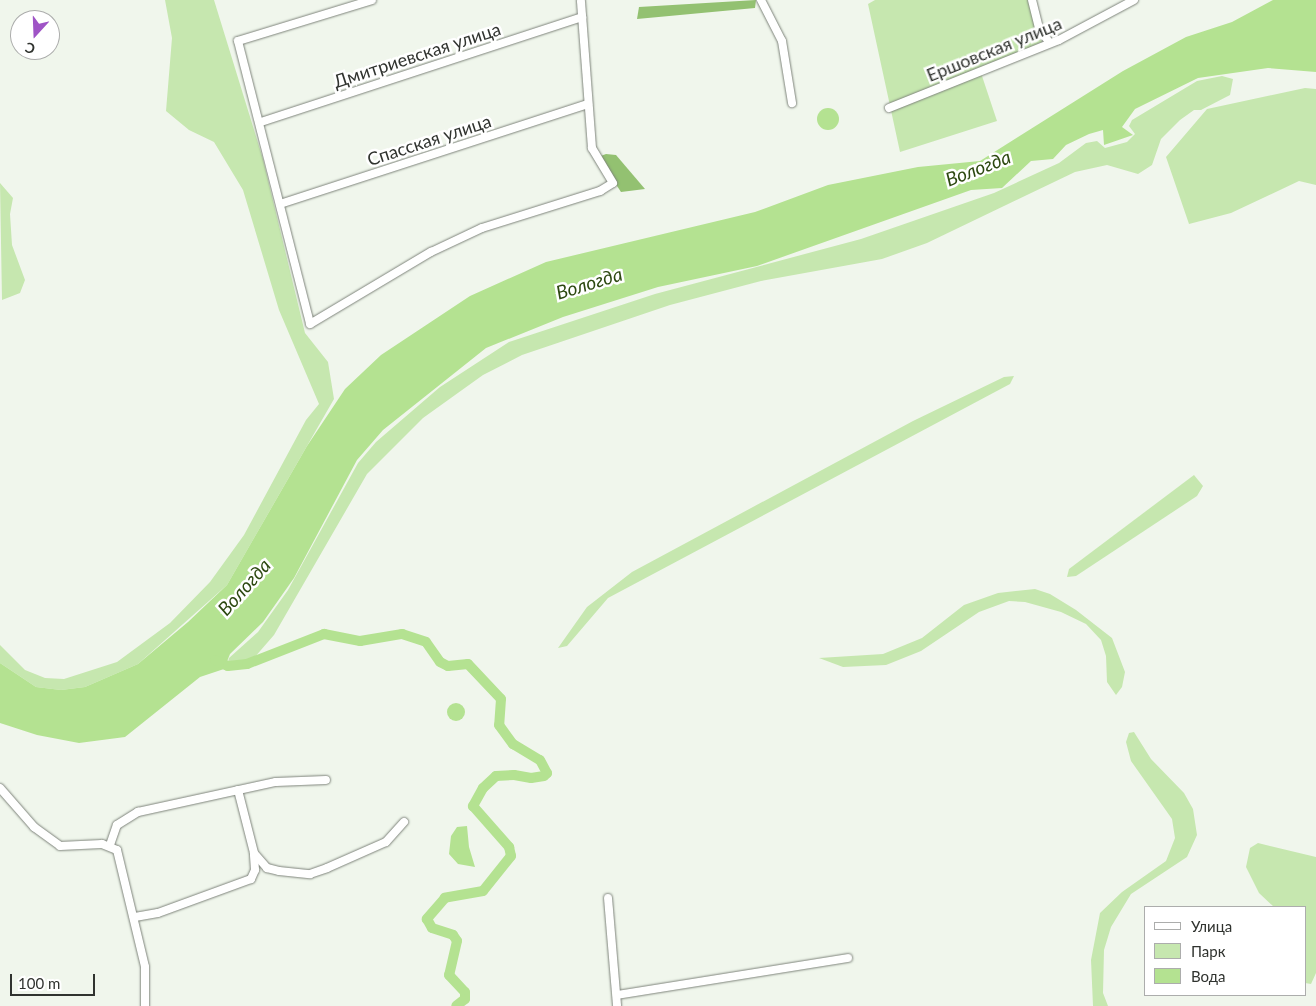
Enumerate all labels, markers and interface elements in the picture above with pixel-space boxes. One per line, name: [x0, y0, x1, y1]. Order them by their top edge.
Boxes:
north arrow: [10, 10, 60, 60]
street label: Ершовская улица: [923, 12, 1065, 86]
street label: Дмитриевская улица: [331, 18, 503, 92]
text: С: [23, 39, 37, 58]
street label: Спасская улица: [364, 110, 494, 170]
water label: Вологда: [942, 145, 1014, 191]
water label: Вологда: [553, 262, 625, 304]
water label: Вологда: [213, 554, 275, 620]
legend: [1144, 906, 1306, 996]
text: Улица: [1191, 917, 1232, 935]
text: Парк: [1191, 942, 1225, 960]
scale bar: [12, 964, 98, 996]
text: Вода: [1191, 967, 1226, 985]
text: 100 m: [18, 974, 60, 992]

